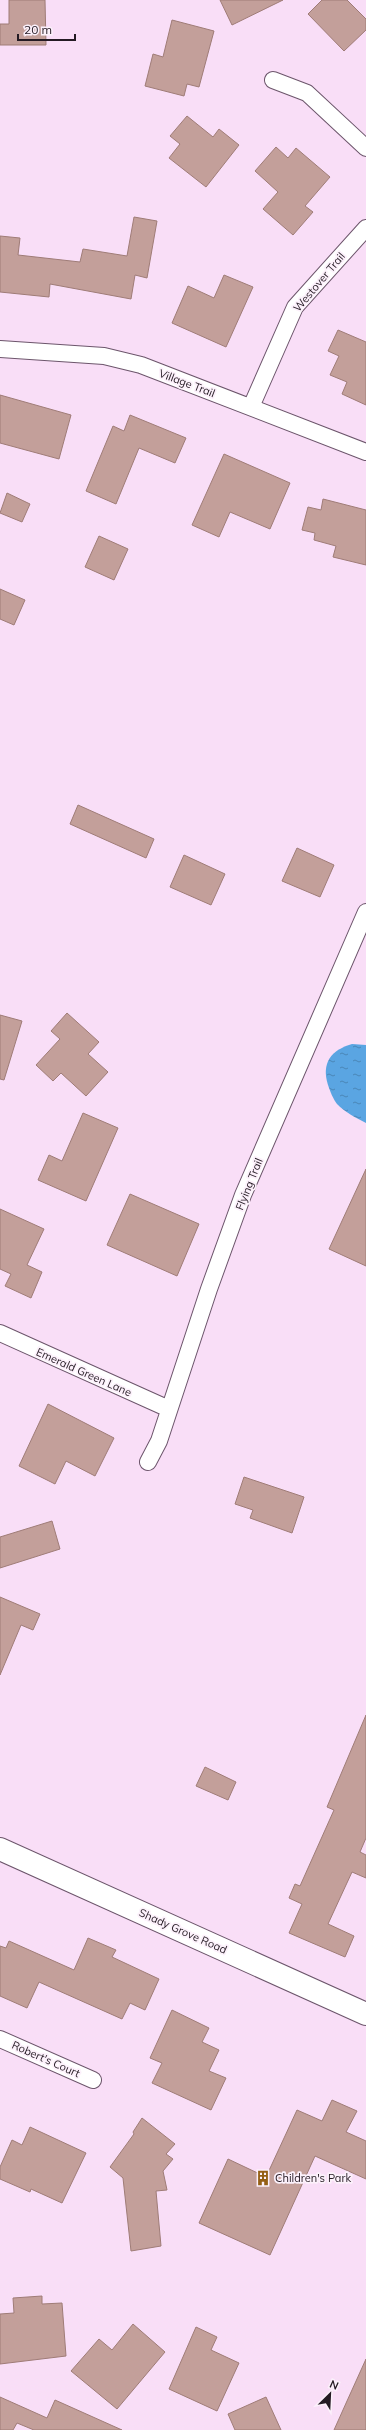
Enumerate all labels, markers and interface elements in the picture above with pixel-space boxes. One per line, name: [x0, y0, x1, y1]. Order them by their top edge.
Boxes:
scale bar: [18, 16, 75, 42]
text: 20 m: [24, 22, 52, 37]
street label: Westover Trail: [290, 249, 348, 315]
street label: Village Trail: [157, 366, 217, 400]
street label: Flying Trail: [232, 1156, 266, 1212]
street label: Emerald Green Lane: [34, 1345, 134, 1399]
street label: Shady Grove Road: [137, 1905, 229, 1957]
street label: Robert's Court: [10, 2038, 82, 2080]
building icon: Children's Park: [254, 2169, 272, 2187]
place label: Children's Park: [275, 2171, 351, 2185]
north arrow: [310, 2374, 350, 2414]
text: N: [327, 2377, 341, 2393]

